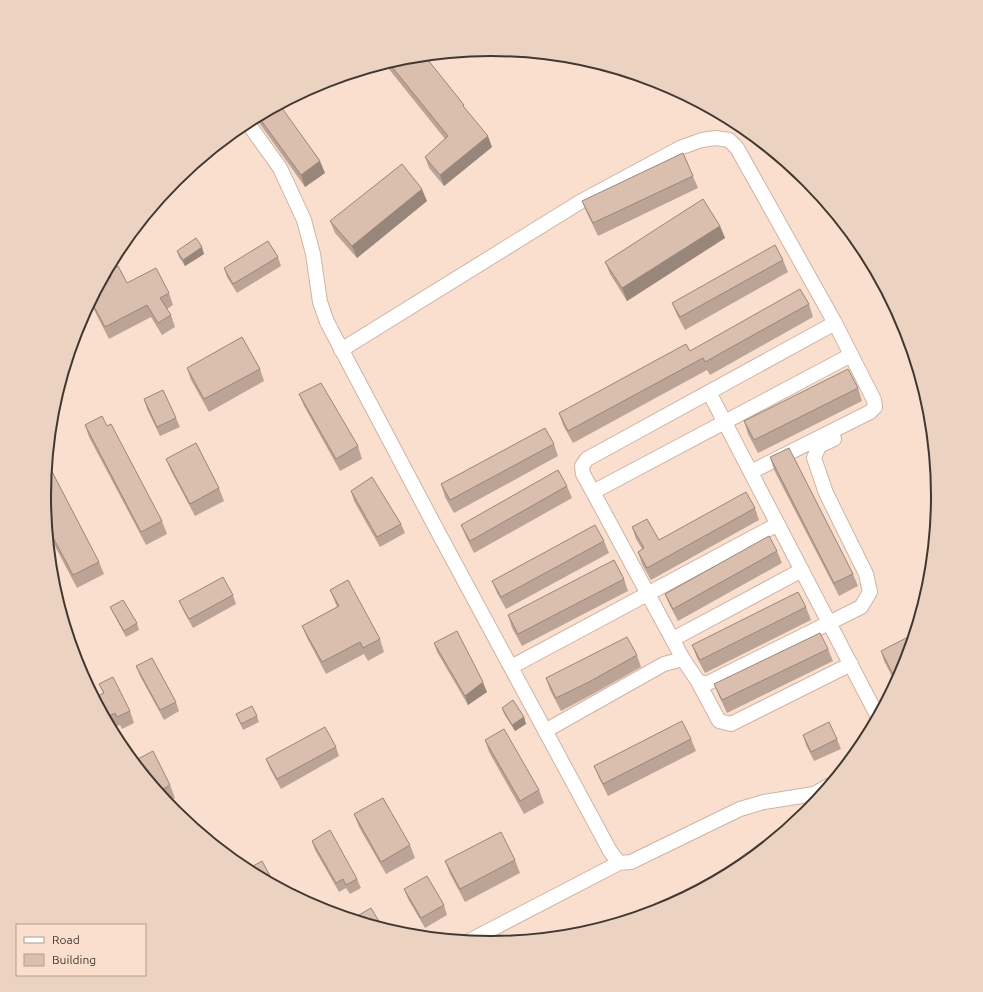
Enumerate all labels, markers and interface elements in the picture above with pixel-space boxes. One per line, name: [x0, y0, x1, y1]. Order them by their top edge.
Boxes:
legend: [16, 924, 146, 976]
text: Road: [52, 933, 80, 946]
text: Building: [52, 953, 96, 966]

